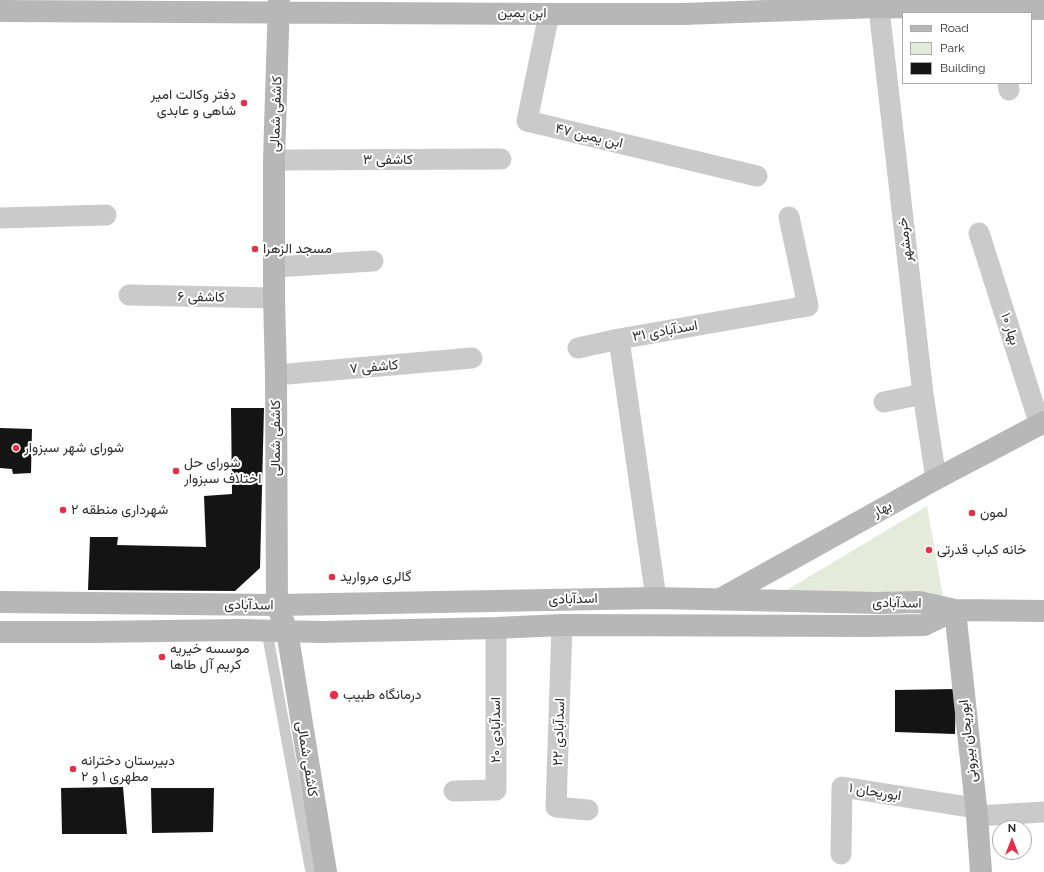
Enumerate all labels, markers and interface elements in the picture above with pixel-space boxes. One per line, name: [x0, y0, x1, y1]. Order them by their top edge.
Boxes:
street label: ابن یمین: [497, 4, 547, 22]
legend: [902, 12, 1032, 84]
text: Road: [940, 21, 969, 35]
text: Park: [940, 41, 965, 55]
text: Building: [940, 61, 986, 75]
street label: کاشفی شمالی: [266, 76, 286, 152]
place label: دفتر وکالت امیر شاهی و عابدی: [151, 87, 236, 120]
marker: دفتر وکالت امیر شاهی و عابدی: [239, 98, 249, 108]
street label: ابن یمین ۴۷: [554, 120, 624, 152]
street label: کاشفی ۳: [363, 152, 413, 168]
street label: خرمشهر: [894, 216, 916, 264]
place label: مسجد الزهرا: [263, 241, 332, 257]
marker: مسجد الزهرا: [250, 244, 260, 254]
street label: کاشفی ۶: [177, 288, 225, 306]
street label: بهار ۱۰: [997, 311, 1023, 347]
street label: اسدآبادی ۳۱: [631, 317, 699, 345]
street label: کاشفی ۷: [349, 357, 399, 377]
street label: کاشفی شمالی: [268, 400, 284, 476]
place label: شورای شهر سبزوار: [24, 440, 124, 456]
marker: شورای شهر سبزوار: [11, 443, 21, 453]
place label: شورای حل اختلاف سبزوار: [184, 455, 261, 488]
marker: شورای حل اختلاف سبزوار: [171, 466, 181, 476]
street label: بهار: [869, 497, 895, 521]
place label: شهرداری منطقه ۲: [71, 502, 168, 518]
marker: شهرداری منطقه ۲: [58, 505, 68, 515]
place label: لمون: [980, 505, 1008, 521]
marker: لمون: [967, 508, 977, 518]
place label: خانه کباب قدرتی: [937, 542, 1026, 558]
marker: خانه کباب قدرتی: [924, 545, 934, 555]
place label: گالری مروارید: [340, 569, 411, 585]
marker: گالری مروارید: [327, 572, 337, 582]
street label: اسدآبادی: [548, 590, 598, 608]
street label: اسدآبادی: [872, 594, 922, 612]
street label: اسدآبادی: [224, 596, 274, 614]
place label: موسسه خیریه کریم آل طاها: [170, 641, 249, 674]
marker: موسسه خیریه کریم آل طاها: [157, 652, 167, 662]
place label: درمانگاه طبیب: [343, 687, 421, 703]
marker: درمانگاه طبیب: [328, 689, 340, 701]
street label: اسدآبادی ۲۰: [488, 697, 504, 763]
street label: اسدآبادی ۲۲: [549, 698, 569, 766]
street label: ابوریحان بیرونی: [955, 699, 981, 783]
street label: کاشفی شمالی: [293, 720, 321, 798]
place label: دبیرستان دخترانه مطهری ۱ و ۲: [81, 753, 175, 786]
marker: دبیرستان دخترانه مطهری ۱ و ۲: [68, 764, 78, 774]
street label: ابوریحان ۱: [847, 780, 903, 804]
north arrow: [992, 820, 1032, 860]
text: N: [1008, 822, 1016, 835]

